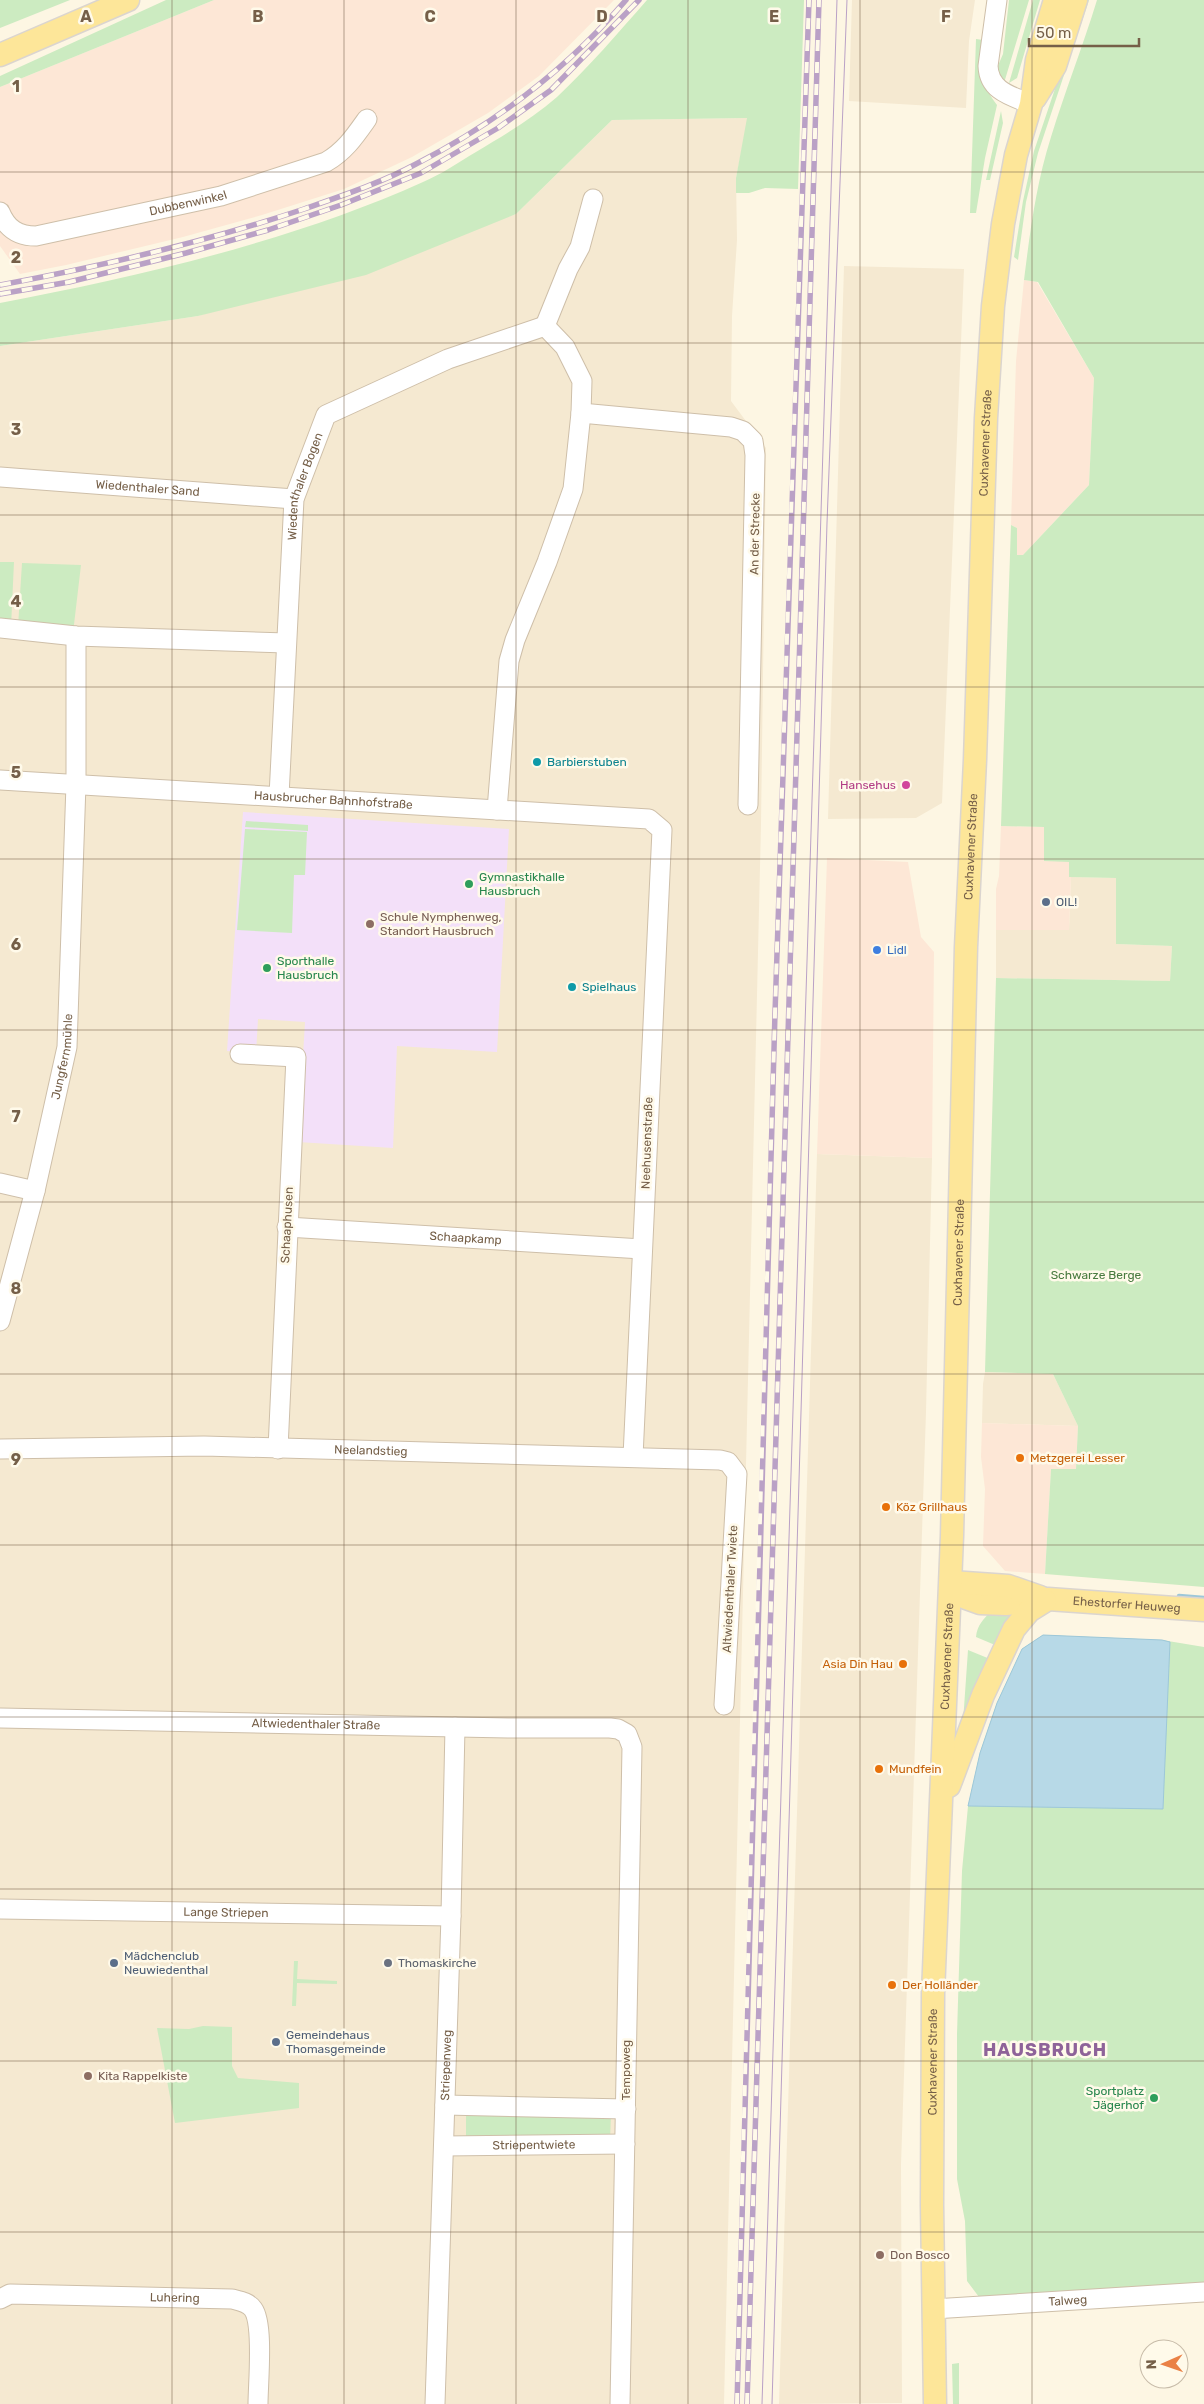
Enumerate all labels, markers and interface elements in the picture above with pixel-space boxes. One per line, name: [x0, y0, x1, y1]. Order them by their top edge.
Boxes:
text: A: [80, 7, 92, 26]
text: B: [252, 7, 264, 26]
text: C: [424, 7, 436, 26]
text: D: [596, 7, 608, 26]
text: E: [769, 7, 779, 26]
text: F: [941, 7, 951, 26]
scale bar: [1029, 15, 1139, 47]
text: 50 m: [1036, 24, 1071, 42]
text: 1: [12, 77, 20, 96]
street label: Dubbenwinkel: [148, 188, 229, 218]
text: 2: [11, 248, 21, 267]
street label: Cuxhavener Straße: [976, 389, 995, 497]
text: 3: [11, 420, 21, 439]
street label: Wiedenthaler Bogen: [285, 431, 326, 541]
street label: Wiedenthaler Sand: [95, 477, 200, 499]
street label: An der Strecke: [747, 493, 763, 575]
text: 4: [11, 592, 22, 611]
place label: Barbierstuben: [547, 755, 627, 769]
marker: Barbierstuben: [531, 756, 543, 768]
text: 5: [11, 763, 21, 782]
place label: Hansehus: [840, 778, 896, 792]
marker: Hansehus: [900, 779, 912, 791]
street label: Hausbrucher Bahnhofstraße: [254, 788, 414, 812]
street label: Cuxhavener Straße: [961, 793, 980, 900]
place label: Gymnastikhalle Hausbruch: [479, 870, 565, 898]
marker: Gymnastikhalle Hausbruch: [463, 878, 475, 890]
place label: OIL!: [1056, 895, 1077, 909]
marker: OIL!: [1040, 896, 1052, 908]
place label: Schule Nymphenweg, Standort Hausbruch: [380, 910, 502, 938]
marker: Schule Nymphenweg, Standort Hausbruch: [364, 918, 376, 930]
text: 6: [11, 935, 21, 954]
place label: Lidl: [887, 943, 907, 957]
marker: Lidl: [871, 944, 883, 956]
place label: Sporthalle Hausbruch: [277, 954, 338, 982]
marker: Sporthalle Hausbruch: [261, 962, 273, 974]
place label: Spielhaus: [582, 980, 636, 994]
marker: Spielhaus: [566, 981, 578, 993]
street label: Jungfernmühle: [49, 1013, 75, 1101]
street label: Neehusenstraße: [638, 1096, 656, 1189]
text: 7: [11, 1107, 21, 1126]
street label: Schaaphusen: [278, 1186, 296, 1264]
street label: Cuxhavener Straße: [950, 1199, 967, 1306]
street label: Schaapkamp: [429, 1229, 502, 1247]
park label: Schwarze Berge: [1051, 1268, 1142, 1282]
text: 8: [11, 1279, 22, 1298]
street label: Neelandstieg: [334, 1443, 408, 1459]
text: 9: [11, 1450, 21, 1469]
place label: Metzgerei Lesser: [1030, 1451, 1125, 1465]
marker: Metzgerei Lesser: [1014, 1452, 1026, 1464]
place label: Köz Grillhaus: [896, 1500, 967, 1514]
marker: Köz Grillhaus: [880, 1501, 892, 1513]
street label: Altwiedenthaler Twiete: [720, 1525, 740, 1653]
street label: Ehestorfer Heuweg: [1072, 1594, 1181, 1615]
street label: Cuxhavener Straße: [938, 1602, 956, 1710]
place label: Asia Din Hau: [823, 1657, 893, 1671]
marker: Asia Din Hau: [897, 1658, 909, 1670]
street label: Altwiedenthaler Straße: [252, 1716, 381, 1732]
place label: Mundfein: [889, 1762, 942, 1776]
marker: Mundfein: [873, 1763, 885, 1775]
street label: Lange Striepen: [183, 1905, 269, 1920]
place label: Mädchenclub Neuwiedenthal: [124, 1949, 208, 1977]
place label: Thomaskirche: [398, 1956, 477, 1970]
marker: Mädchenclub Neuwiedenthal: [108, 1957, 120, 1969]
marker: Thomaskirche: [382, 1957, 394, 1969]
place label: Der Holländer: [902, 1978, 978, 1992]
marker: Der Holländer: [886, 1979, 898, 1991]
street label: Cuxhavener Straße: [925, 2008, 940, 2116]
place label: Gemeindehaus Thomasgemeinde: [286, 2028, 386, 2056]
street label: Striepenweg: [438, 2030, 454, 2101]
marker: Gemeindehaus Thomasgemeinde: [270, 2036, 282, 2048]
district label: HAUSBRUCH: [983, 2039, 1107, 2061]
street label: Tempoweg: [619, 2040, 633, 2100]
place label: Kita Rappelkiste: [98, 2069, 188, 2083]
marker: Kita Rappelkiste: [82, 2070, 94, 2082]
place label: Sportplatz Jägerhof: [1086, 2084, 1144, 2112]
marker: Sportplatz Jägerhof: [1148, 2092, 1160, 2104]
street label: Striepentwiete: [493, 2138, 576, 2152]
place label: Don Bosco: [890, 2248, 950, 2262]
marker: Don Bosco: [874, 2249, 886, 2261]
street label: Luhering: [150, 2290, 200, 2305]
street label: Talweg: [1048, 2292, 1088, 2309]
north arrow: [1139, 2339, 1189, 2389]
text: N: [1143, 2359, 1160, 2370]

